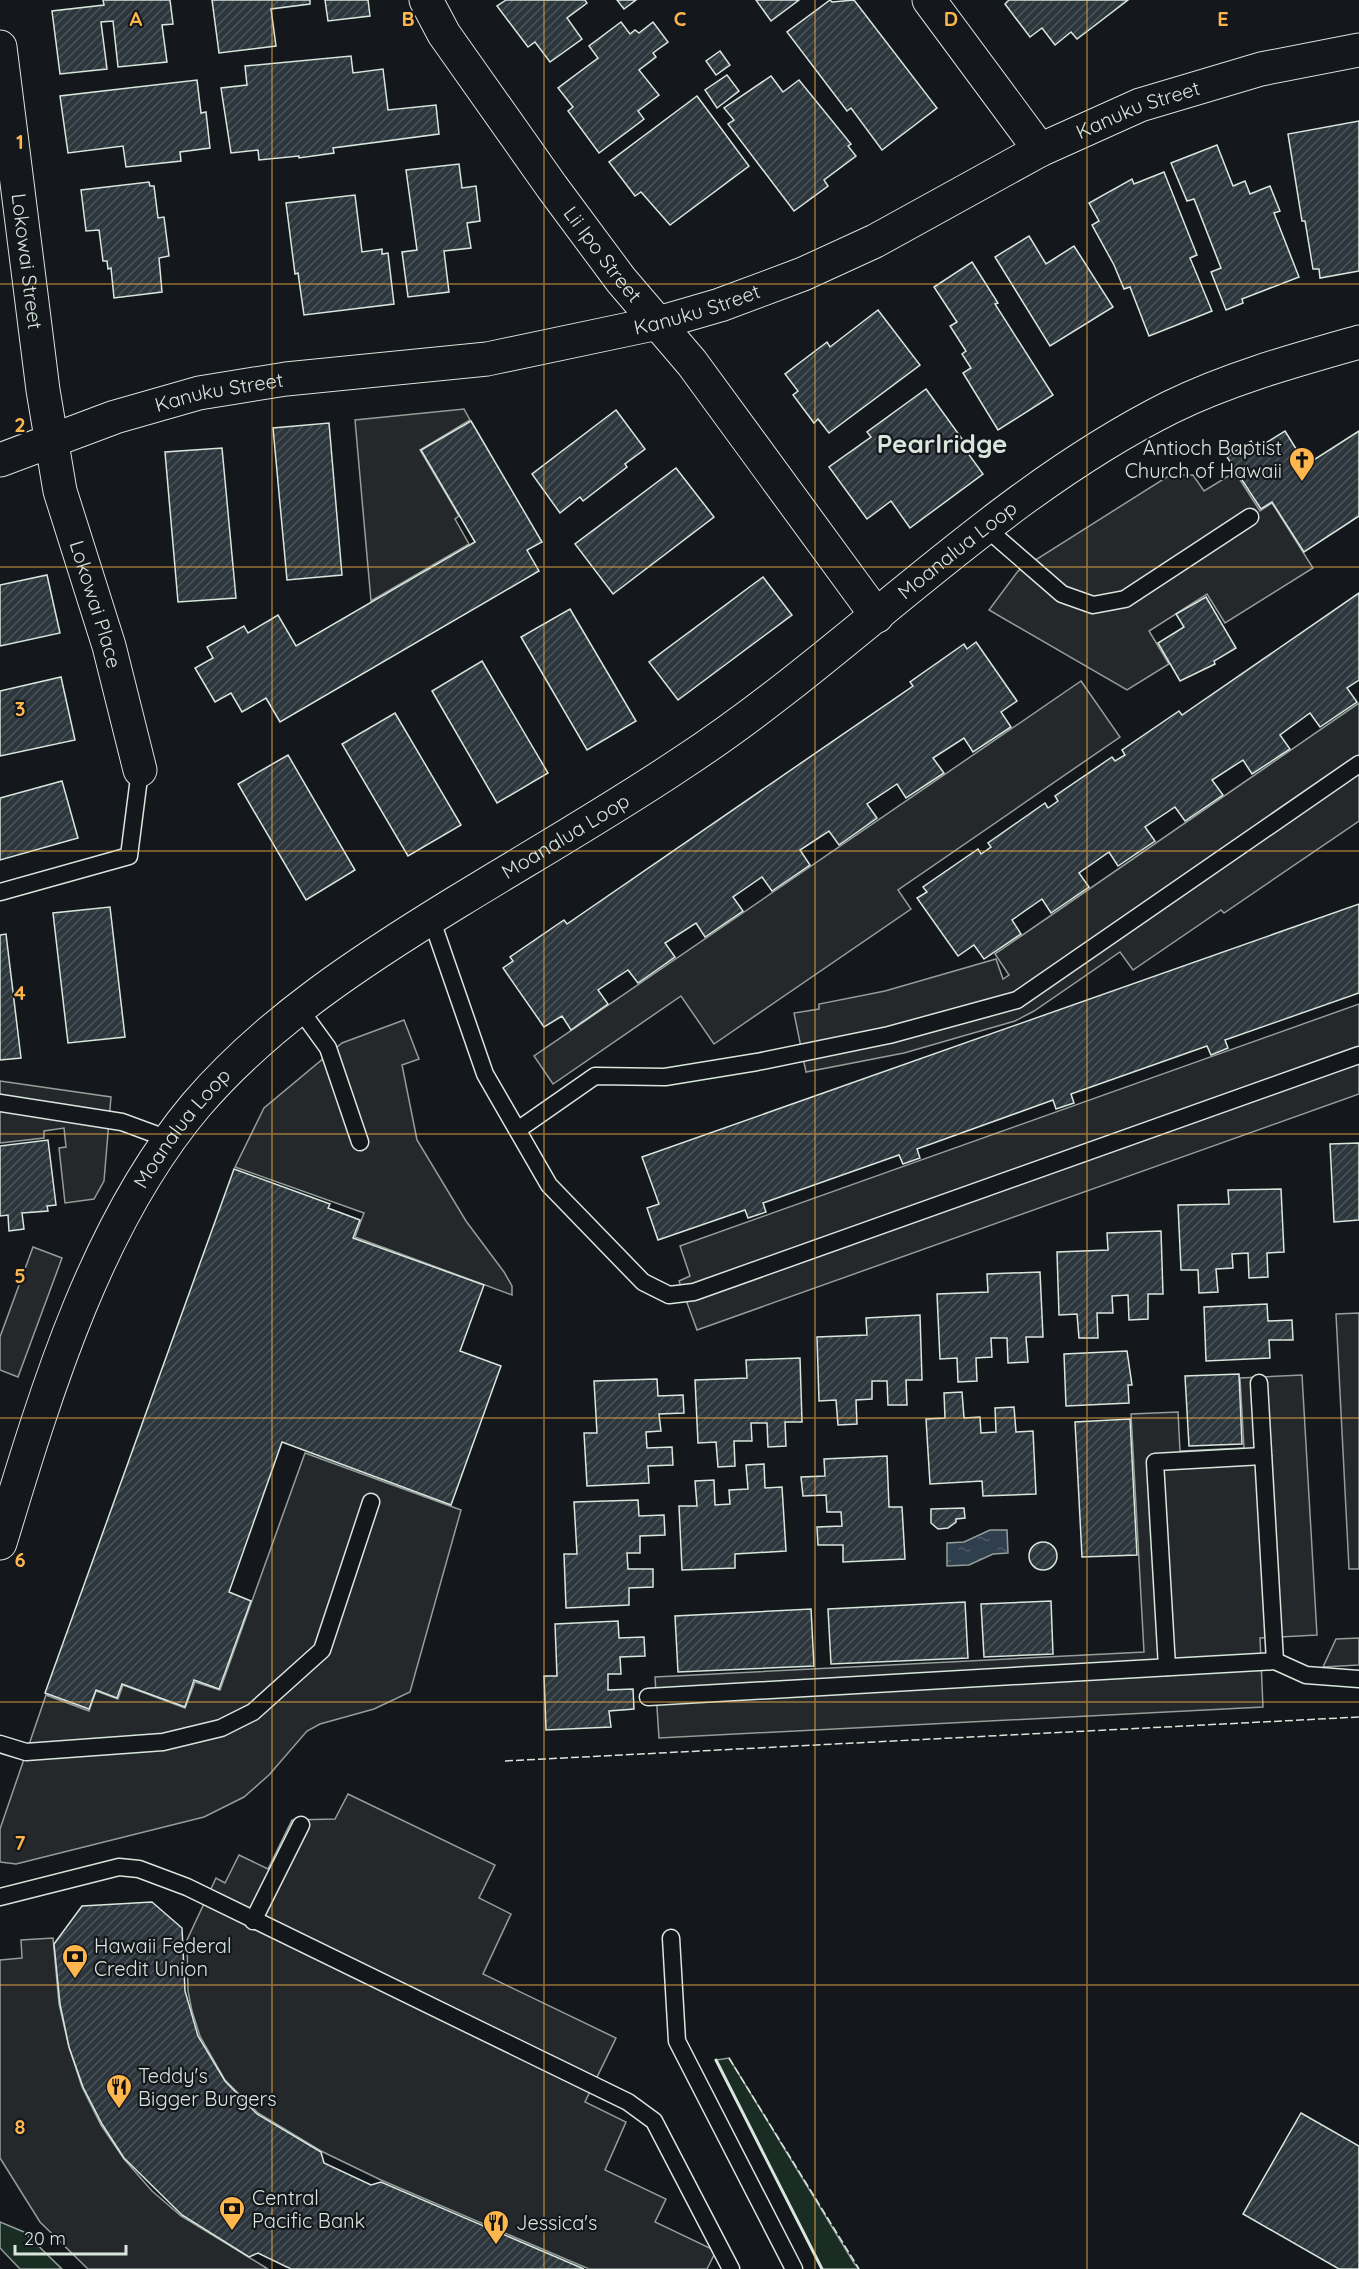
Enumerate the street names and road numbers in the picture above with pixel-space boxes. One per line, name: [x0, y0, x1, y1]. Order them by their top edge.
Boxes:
street label: Kanuku Street: [1072, 75, 1203, 144]
street label: Lokowai Street: [6, 192, 48, 331]
street label: Lii Ipo Street: [559, 201, 648, 307]
street label: Kanuku Street: [631, 278, 764, 340]
street label: Kanuku Street: [152, 367, 285, 417]
street label: Moanalua Loop: [892, 495, 1022, 604]
street label: Lokowai Place: [64, 537, 127, 671]
street label: Moanalua Loop: [497, 788, 634, 884]
street label: Moanalua Loop: [128, 1063, 235, 1193]

